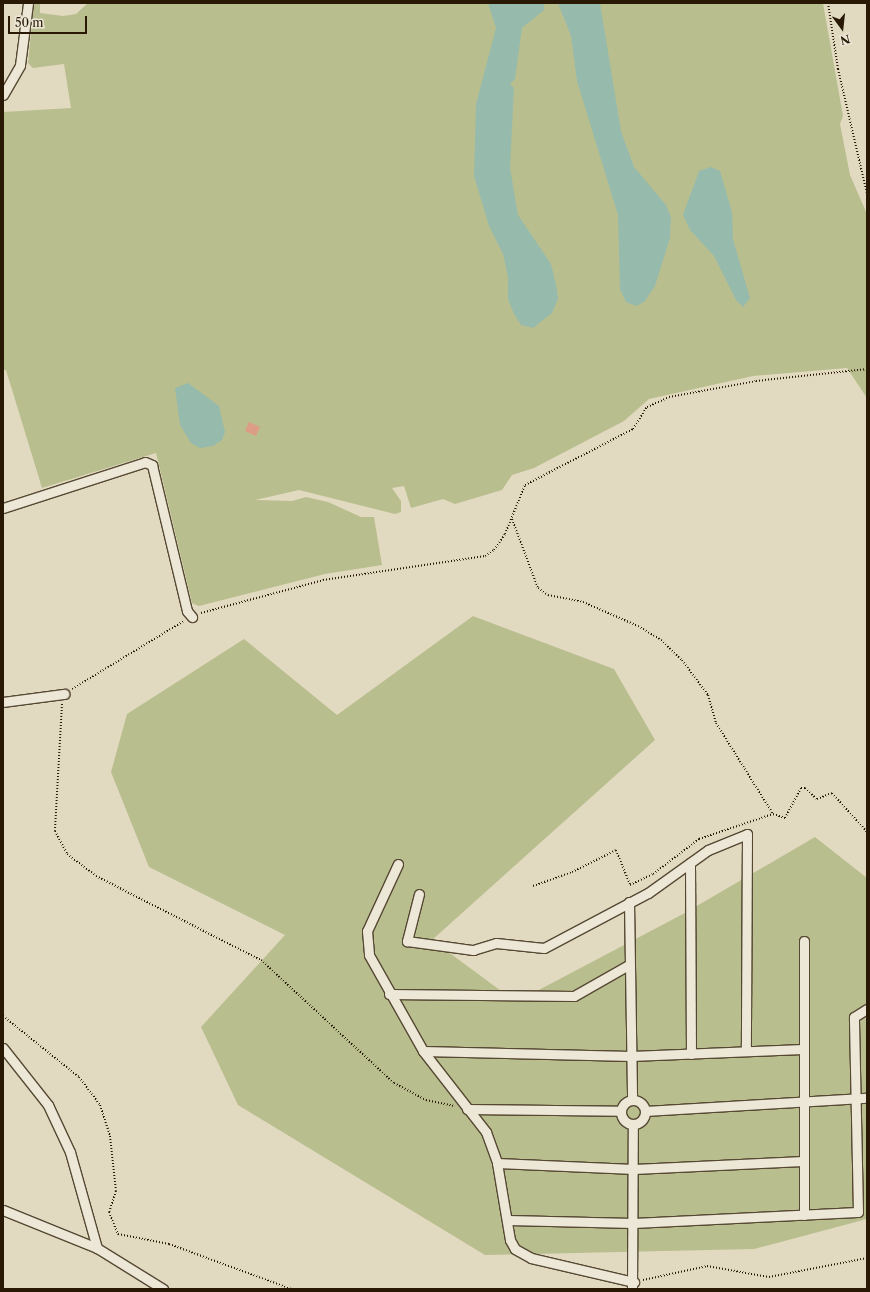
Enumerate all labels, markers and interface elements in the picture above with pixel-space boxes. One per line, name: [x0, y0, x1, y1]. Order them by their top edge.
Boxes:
scale bar: [10, 8, 89, 34]
north arrow: [822, 8, 862, 48]
text: 50 m: [15, 15, 44, 30]
text: N: [839, 32, 852, 48]

